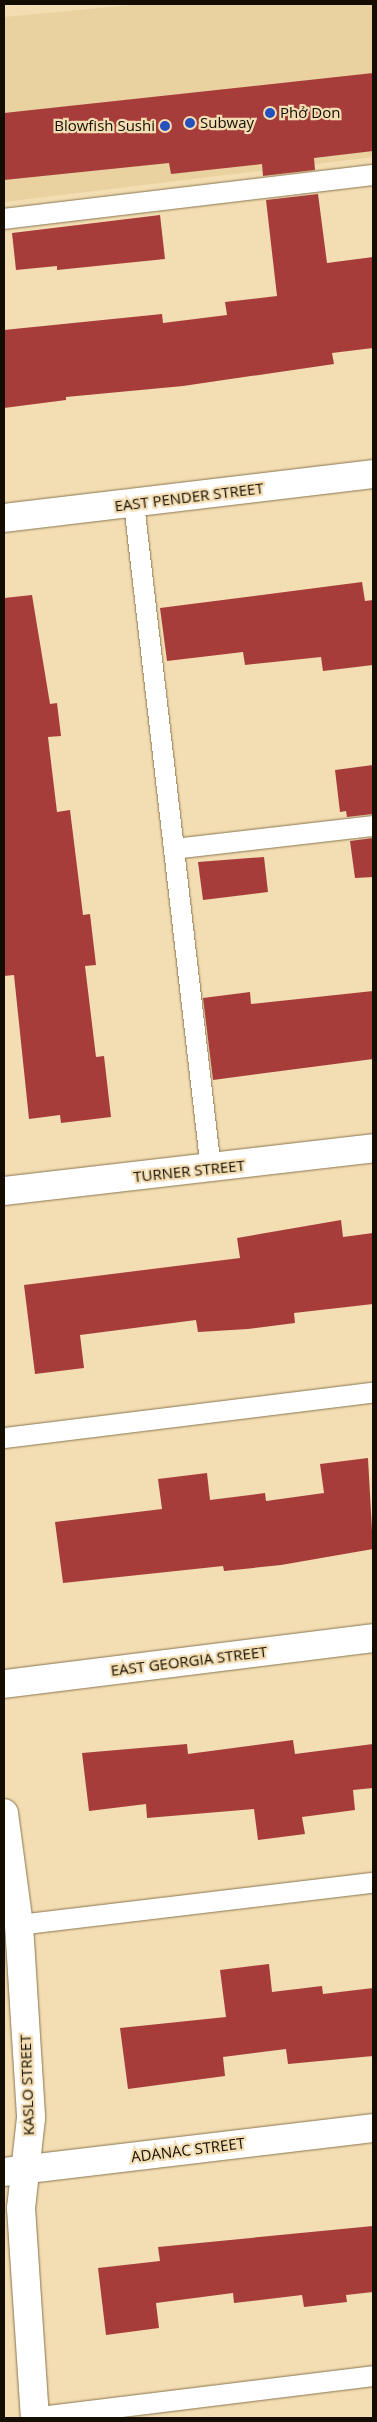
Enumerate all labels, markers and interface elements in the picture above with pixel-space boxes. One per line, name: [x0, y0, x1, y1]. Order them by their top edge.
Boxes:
place label: Phở Don: [280, 104, 340, 122]
marker: Phở Don: [264, 107, 276, 119]
place label: Subway: [200, 114, 254, 132]
place label: Blowfish Sushi: [54, 117, 155, 135]
marker: Subway: [184, 117, 196, 129]
marker: Blowfish Sushi: [159, 120, 171, 132]
street label: EAST PENDER STREET: [114, 479, 264, 515]
street label: TURNER STREET: [132, 1156, 246, 1186]
street label: EAST GEORGIA STREET: [110, 1642, 268, 1680]
street label: KASLO STREET: [16, 2034, 38, 2136]
street label: ADANAC STREET: [130, 2134, 246, 2166]

